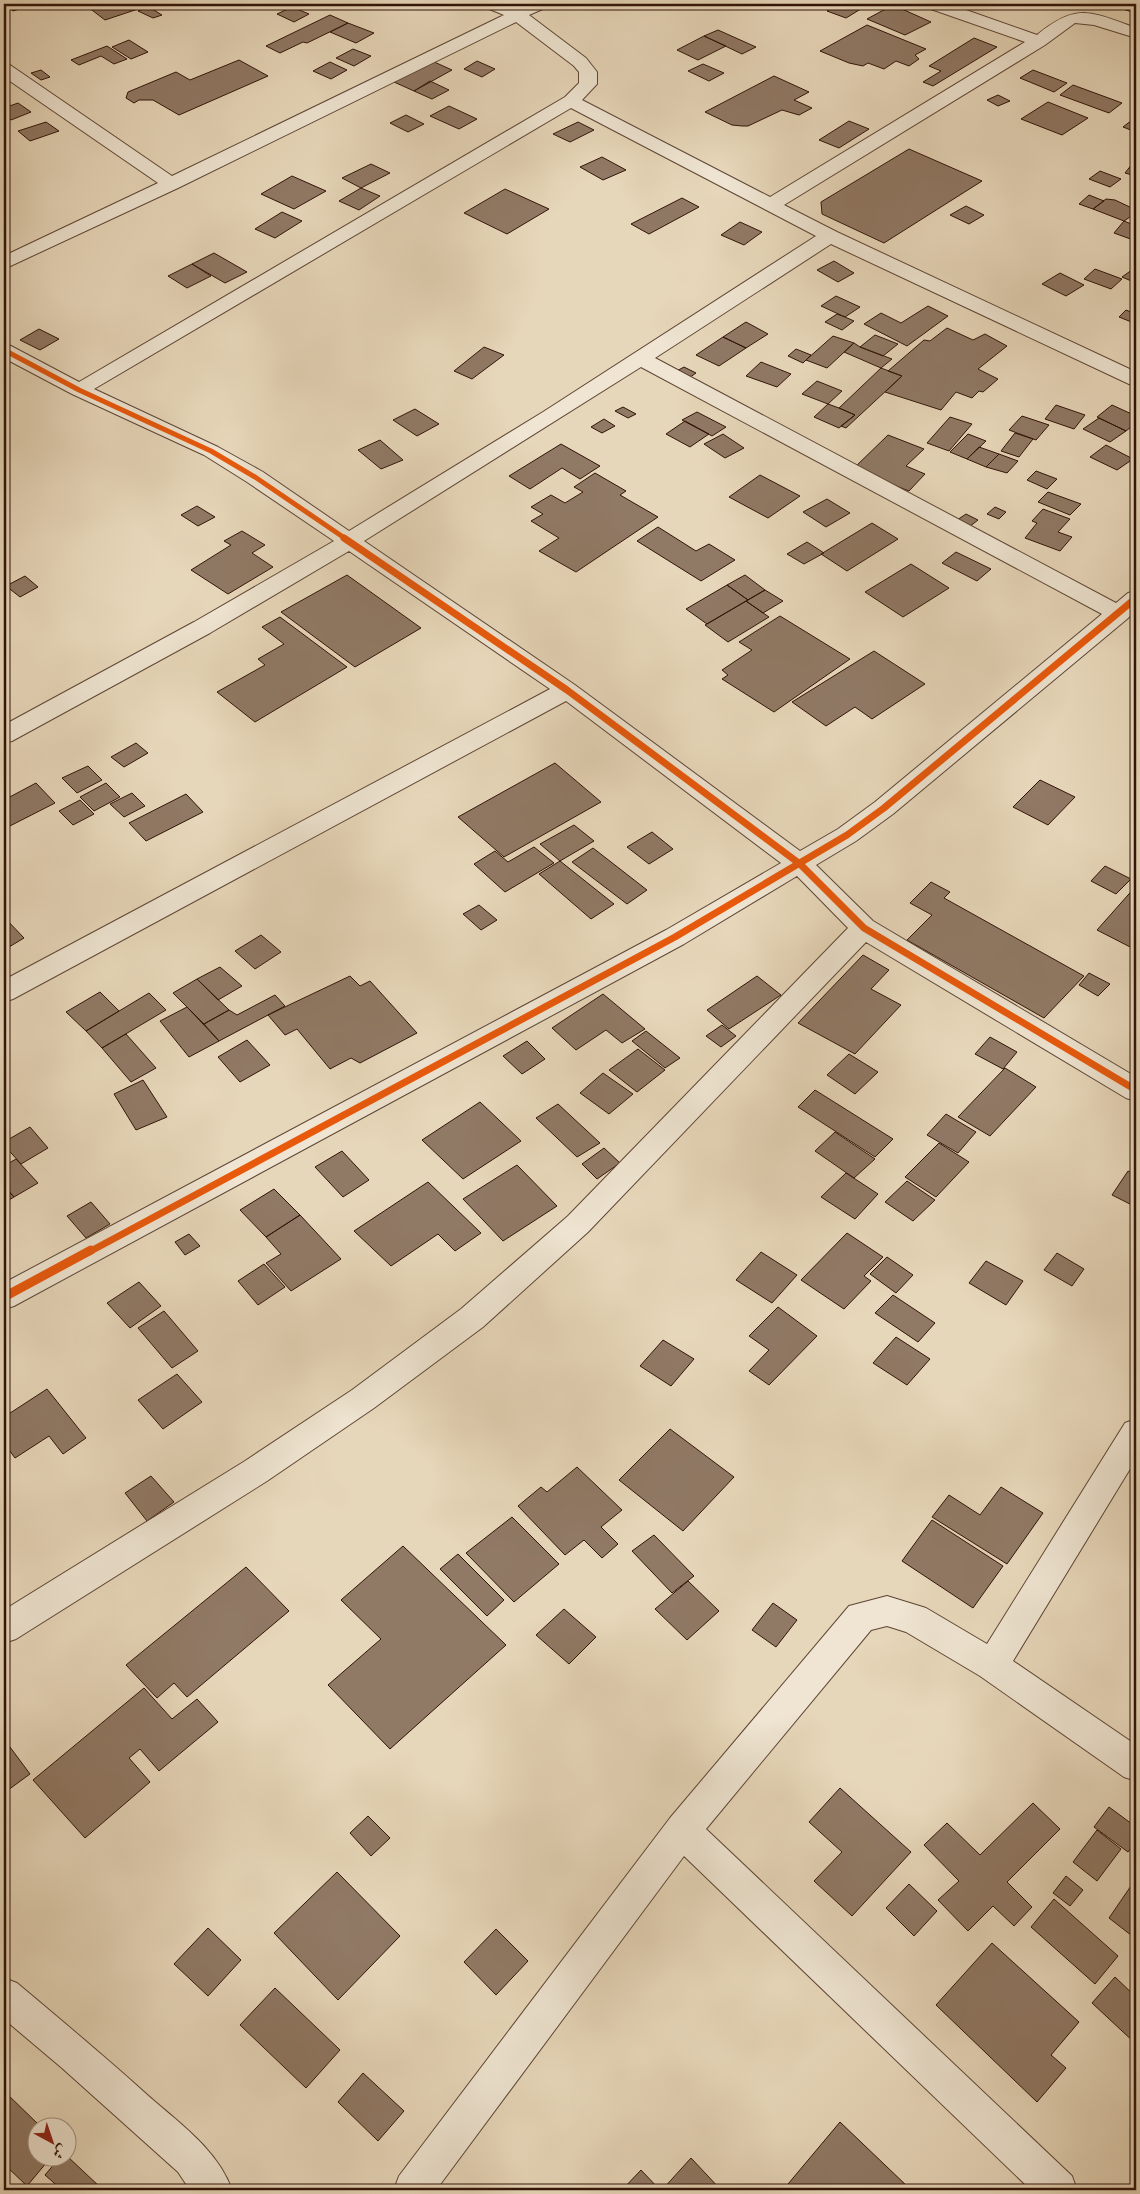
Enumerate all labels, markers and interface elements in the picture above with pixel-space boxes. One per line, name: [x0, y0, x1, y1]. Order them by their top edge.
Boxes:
north arrow: [28, 2116, 78, 2166]
text: ش: [49, 2140, 72, 2164]

